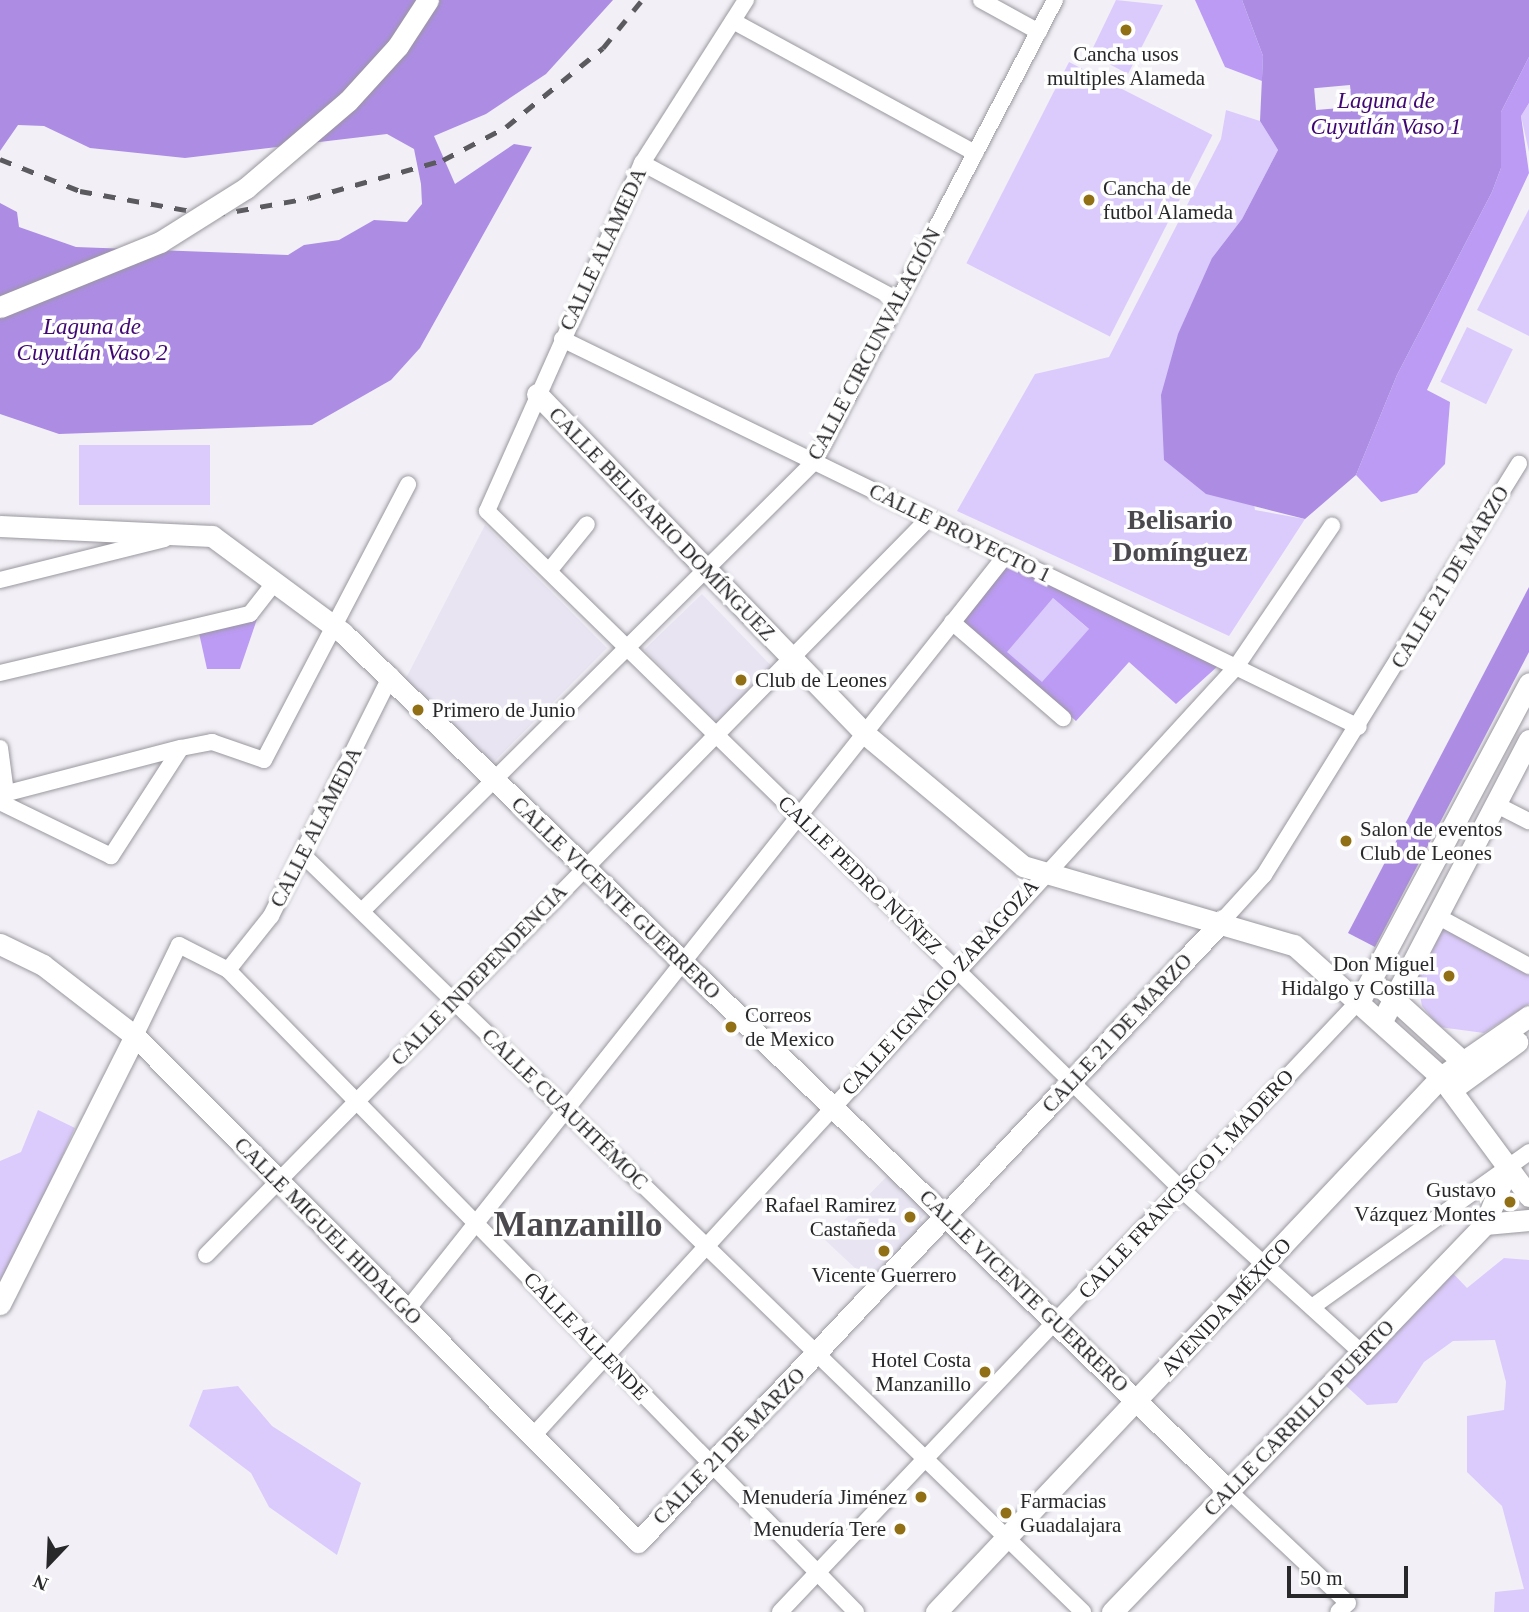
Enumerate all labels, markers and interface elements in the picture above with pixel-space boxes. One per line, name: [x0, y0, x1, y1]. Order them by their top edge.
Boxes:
marker: Cancha usos multiples Alameda: [1118, 22, 1134, 38]
place label: Cancha usos multiples Alameda: [1046, 41, 1206, 91]
water label: Laguna de Cuyutlán Vaso 1: [1311, 87, 1461, 141]
street label: CALLE ALAMEDA: [554, 163, 652, 335]
place label: Cancha de futbol Alameda: [1103, 175, 1234, 225]
marker: Cancha de futbol Alameda: [1081, 192, 1097, 208]
street label: CALLE CIRCUNVALACIÓN: [802, 224, 946, 464]
water label: Laguna de Cuyutlán Vaso 2: [17, 313, 167, 367]
street label: CALLE BELISARIO DOMÍNGUEZ: [544, 402, 780, 646]
street label: CALLE PROYECTO 1: [865, 478, 1055, 588]
street label: CALLE 21 DE MARZO: [1386, 481, 1514, 673]
district label: Belisario Domínguez: [1112, 503, 1248, 569]
place label: Club de Leones: [755, 667, 887, 693]
marker: Club de Leones: [733, 672, 749, 688]
place label: Primero de Junio: [432, 697, 575, 723]
marker: Primero de Junio: [410, 702, 426, 718]
street label: CALLE ALAMEDA: [264, 742, 368, 912]
street label: CALLE PEDRO NÚÑEZ: [773, 790, 947, 960]
street label: CALLE VICENTE GUERRERO: [506, 791, 726, 1005]
place label: Salon de eventos Club de Leones: [1360, 816, 1502, 866]
marker: Salon de eventos Club de Leones: [1338, 833, 1354, 849]
street label: CALLE IGNACIO ZARAGOZA: [836, 874, 1044, 1100]
street label: CALLE INDEPENDENCIA: [386, 879, 572, 1071]
street label: CALLE 21 DE MARZO: [1037, 948, 1197, 1118]
place label: Don Miguel Hidalgo y Costilla: [1281, 951, 1435, 1001]
marker: Don Miguel Hidalgo y Costilla: [1441, 968, 1457, 984]
place label: Correos de Mexico: [745, 1002, 834, 1052]
marker: Correos de Mexico: [723, 1019, 739, 1035]
street label: CALLE CUAUHTÉMOC: [477, 1023, 653, 1195]
street label: CALLE FRANCISCO I. MADERO: [1073, 1064, 1299, 1304]
street label: CALLE MIGUEL HIDALGO: [229, 1132, 427, 1330]
place label: Gustavo Vázquez Montes: [1354, 1177, 1496, 1227]
street label: CALLE VICENTE GUERRERO: [914, 1184, 1134, 1398]
place label: Rafael Ramirez Castañeda: [765, 1192, 896, 1242]
marker: Gustavo Vázquez Montes: [1502, 1194, 1518, 1210]
district label: Manzanillo: [493, 1204, 663, 1246]
marker: Rafael Ramirez Castañeda: [902, 1209, 918, 1225]
street label: AVENIDA MÉXICO: [1155, 1232, 1297, 1382]
marker: Vicente Guerrero: [876, 1243, 892, 1259]
place label: Vicente Guerrero: [811, 1262, 957, 1288]
street label: CALLE ALLENDE: [518, 1266, 654, 1406]
street label: CALLE CARRILLO PUERTO: [1199, 1315, 1399, 1521]
place label: Hotel Costa Manzanillo: [871, 1347, 971, 1397]
street label: CALLE 21 DE MARZO: [648, 1362, 810, 1530]
marker: Hotel Costa Manzanillo: [977, 1364, 993, 1380]
place label: Menudería Jiménez: [742, 1484, 907, 1510]
place label: Farmacias Guadalajara: [1020, 1488, 1121, 1538]
marker: Menudería Jiménez: [913, 1489, 929, 1505]
marker: Farmacias Guadalajara: [998, 1505, 1014, 1521]
place label: Menudería Tere: [753, 1516, 886, 1542]
marker: Menudería Tere: [892, 1521, 908, 1537]
north arrow: [14, 1528, 84, 1598]
scale bar: [1291, 1552, 1412, 1596]
text: 50 m: [1300, 1566, 1343, 1590]
text: N: [30, 1570, 51, 1595]

